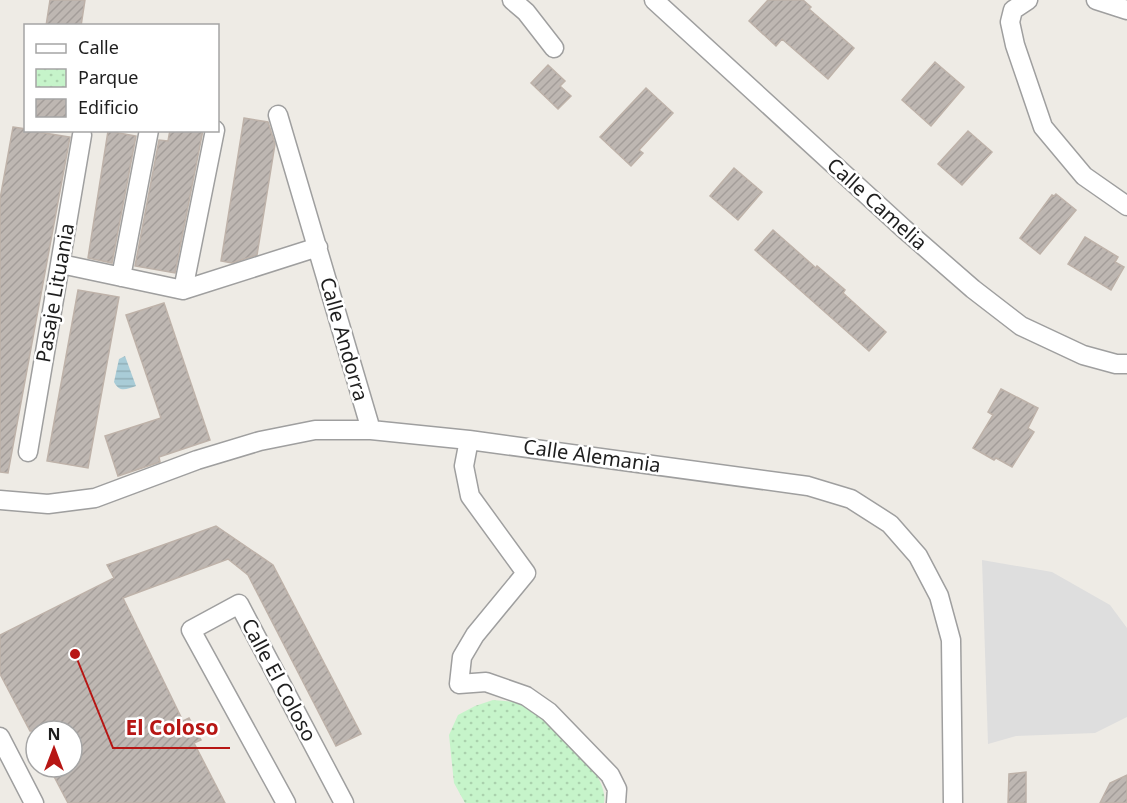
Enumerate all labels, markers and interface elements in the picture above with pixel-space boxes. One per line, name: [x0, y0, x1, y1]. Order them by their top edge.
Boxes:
legend: [24, 24, 219, 132]
text: Calle: [78, 35, 119, 59]
text: Parque: [78, 65, 138, 89]
text: Edificio: [78, 95, 139, 119]
street label: Calle Camelia: [821, 151, 933, 256]
street label: Pasaje Lituania: [29, 221, 80, 365]
street label: Calle Andorra: [314, 274, 375, 404]
street label: Calle Alemania: [522, 432, 663, 479]
street label: Calle El Coloso: [236, 613, 323, 746]
callout: El Coloso: [113, 709, 230, 748]
text: El Coloso: [125, 713, 219, 741]
north arrow: [24, 719, 84, 779]
text: N: [47, 723, 61, 745]

